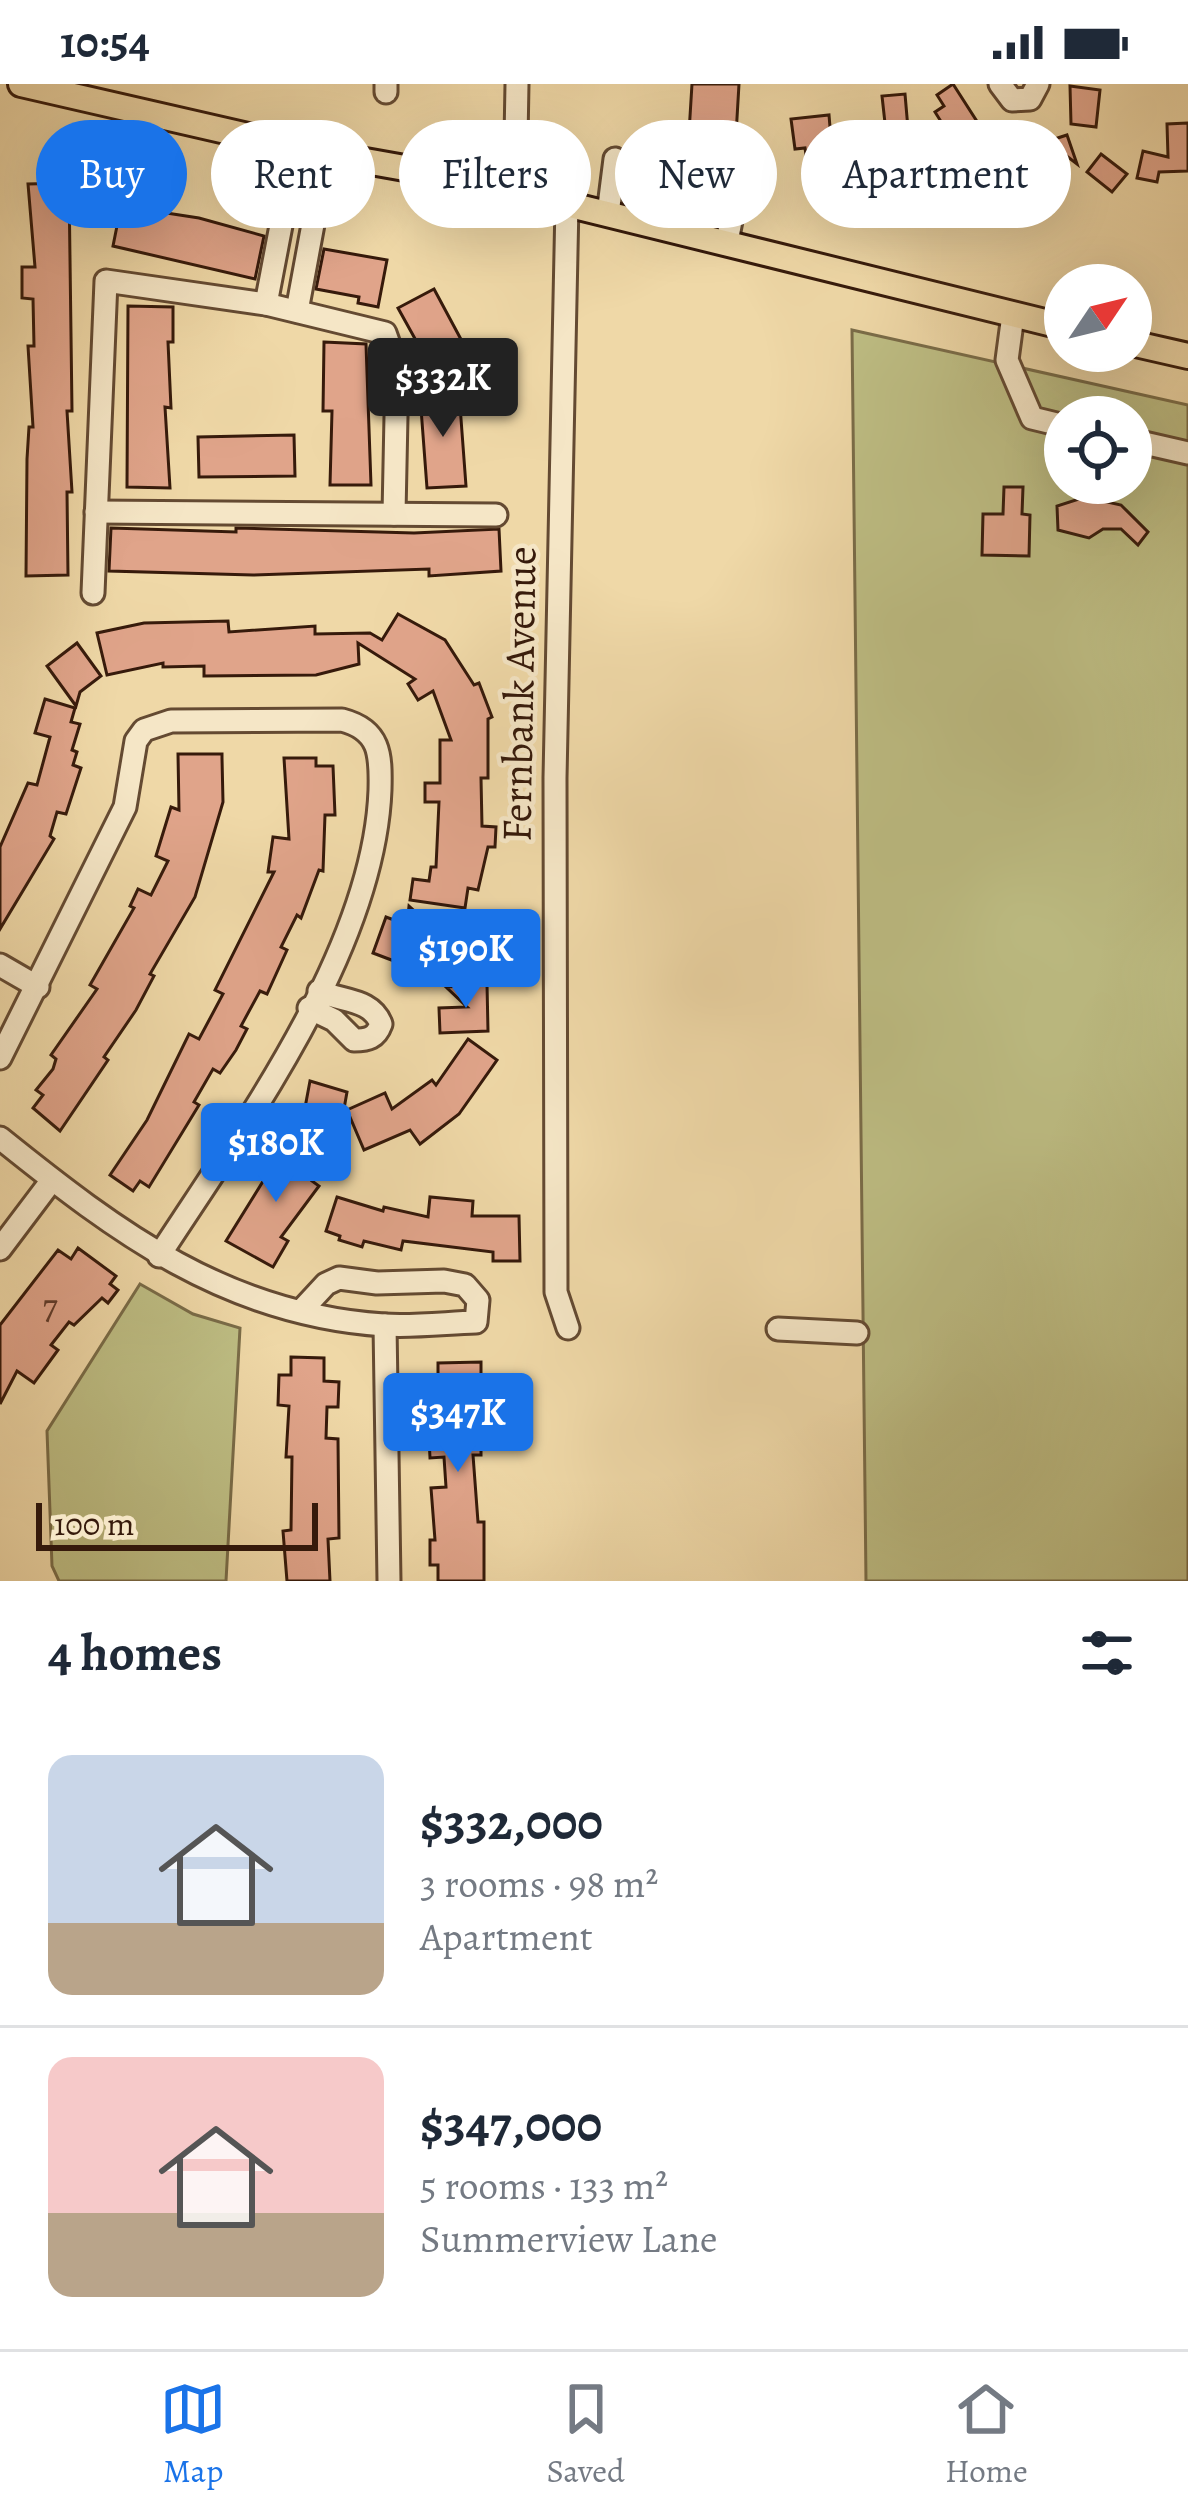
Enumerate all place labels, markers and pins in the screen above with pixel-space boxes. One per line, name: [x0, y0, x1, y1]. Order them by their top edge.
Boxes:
pin: $332K: [359, 338, 527, 440]
pin: $190K: [382, 909, 550, 1011]
pin: $180K: [192, 1103, 360, 1205]
pin: $347K: [374, 1373, 542, 1475]

